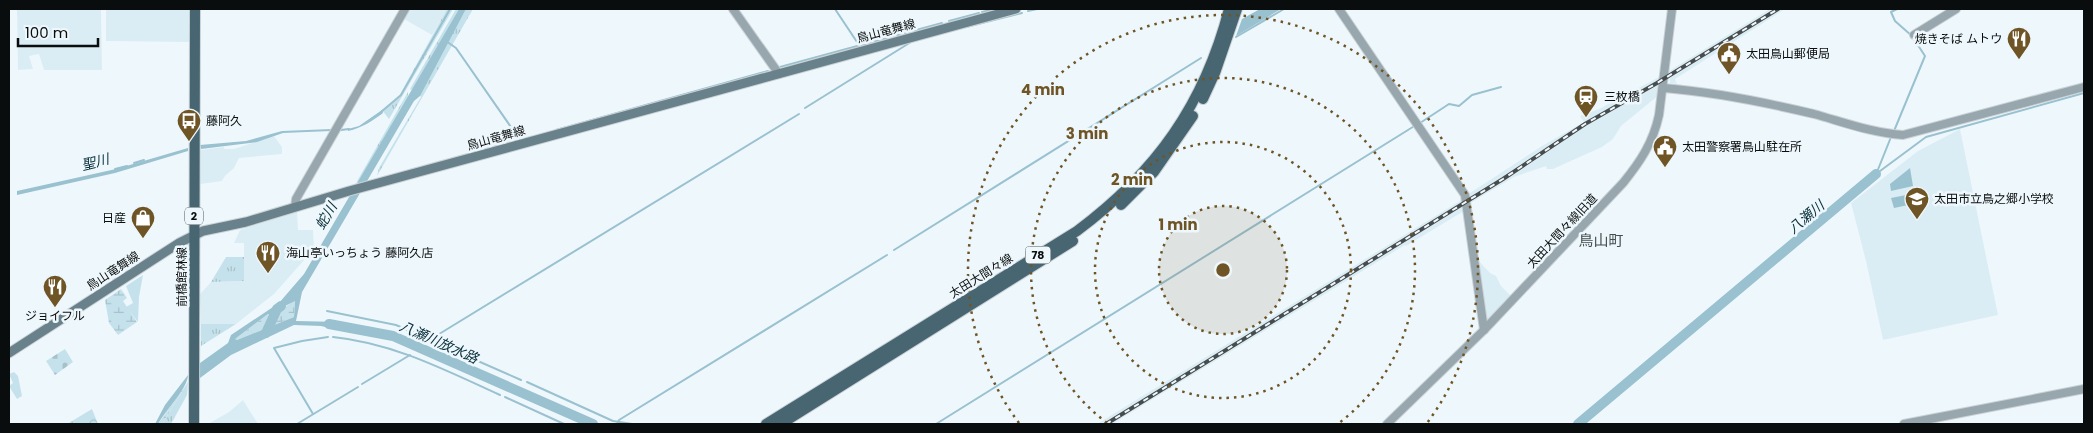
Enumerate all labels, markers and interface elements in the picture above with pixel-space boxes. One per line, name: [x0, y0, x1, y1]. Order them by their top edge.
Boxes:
scale bar: [18, 15, 98, 47]
street label: 鳥山竜舞線: [855, 15, 917, 46]
text: 100 m: [25, 22, 68, 43]
restaurant icon: 焼きそば ムトウ: [2006, 26, 2032, 60]
place label: 焼きそば ムトウ: [1915, 30, 2002, 47]
public building icon: 太田鳥山郵便局: [1716, 41, 1742, 75]
place label: 太田鳥山郵便局: [1746, 45, 1830, 62]
text: 4 min: [1021, 79, 1065, 100]
station icon: 三枚橋: [1573, 84, 1599, 118]
place label: 三枚橋: [1604, 88, 1640, 105]
bus stop icon: 藤阿久: [176, 108, 202, 142]
place label: 藤阿久: [206, 112, 242, 129]
street label: 鳥山竜舞線: [465, 121, 527, 154]
text: 3 min: [1066, 123, 1108, 144]
public building icon: 太田警察署鳥山駐在所: [1652, 134, 1678, 168]
place label: 太田警察署鳥山駐在所: [1682, 138, 1802, 155]
water label: 聖川: [79, 148, 113, 175]
text: 2 min: [1111, 169, 1153, 190]
school or university icon: 太田市立鳥之郷小学校: [1904, 186, 1930, 220]
street label: 太田大間々線旧道: [1523, 190, 1601, 272]
place label: 太田市立鳥之郷小学校: [1934, 190, 2054, 207]
water label: 八瀬川: [1783, 195, 1830, 238]
water label: 蛇川: [310, 197, 343, 233]
shop icon: 日産: [130, 205, 156, 239]
road number: 2: [185, 208, 203, 225]
place label: 日産: [102, 209, 126, 226]
text: 1 min: [1158, 214, 1198, 235]
district label: 鳥山町: [1578, 230, 1624, 251]
restaurant icon: 海山亭いっちょう 藤阿久店: [255, 240, 281, 274]
place label: 海山亭いっちょう 藤阿久店: [286, 244, 433, 261]
road number: 78: [1026, 246, 1050, 264]
street label: 鳥山竜舞線: [83, 247, 143, 294]
street label: 前橋館林線: [173, 247, 190, 307]
street label: 太田大間々線: [946, 249, 1016, 302]
centre of rings: [1214, 261, 1232, 279]
restaurant icon: ジョイフル: [42, 274, 68, 308]
place label: ジョイフル: [25, 307, 85, 324]
water label: 八瀬川放水路: [397, 316, 482, 369]

